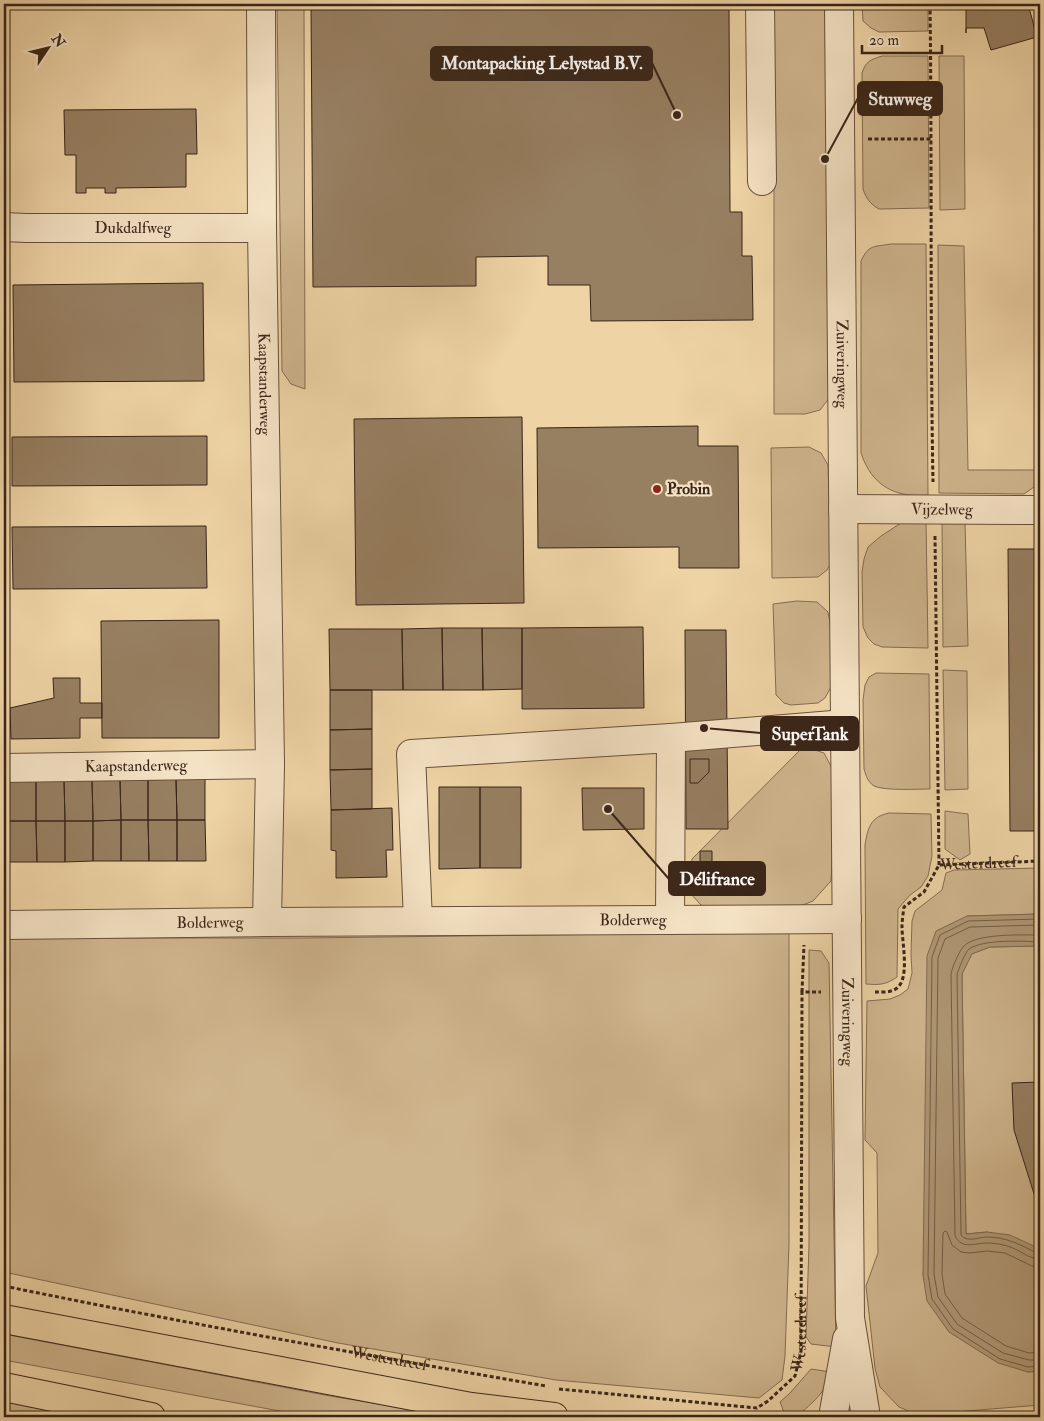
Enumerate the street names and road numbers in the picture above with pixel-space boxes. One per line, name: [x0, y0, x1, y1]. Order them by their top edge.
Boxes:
street label: Dukdalfweg: [95, 218, 173, 238]
street label: Zuiveringweg: [832, 320, 852, 410]
street label: Kaapstanderweg: [253, 332, 275, 437]
street label: Vijzelweg: [911, 499, 974, 520]
street label: Kaapstanderweg: [84, 755, 189, 777]
street label: Westerdreef: [938, 852, 1020, 875]
street label: Bolderweg: [599, 910, 668, 930]
street label: Bolderweg: [176, 912, 245, 933]
street label: Zuiveringweg: [837, 978, 858, 1067]
street label: Westerdreef: [786, 1292, 811, 1375]
street label: Westerdreef: [348, 1342, 432, 1376]

